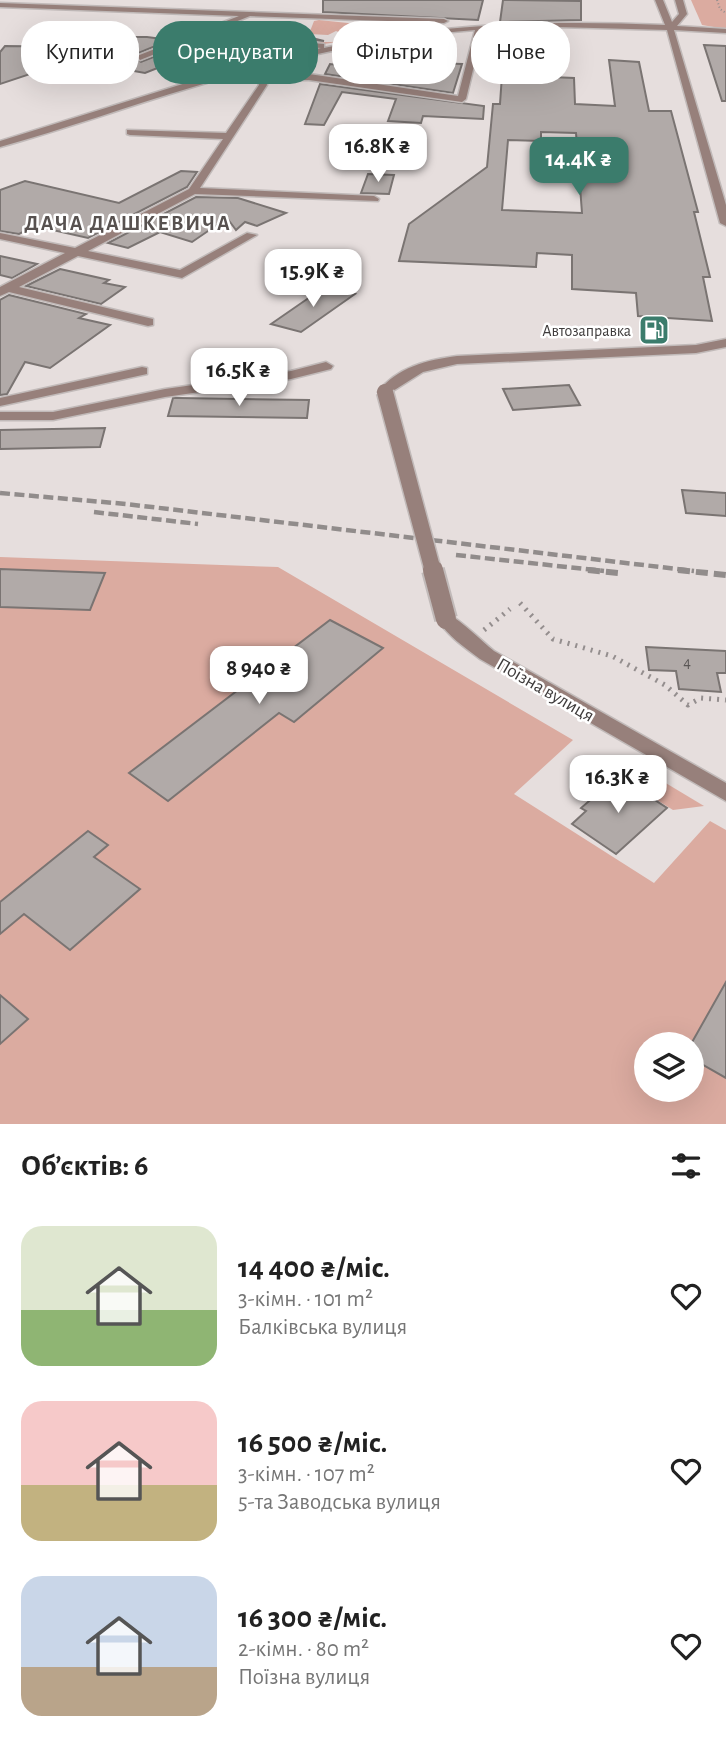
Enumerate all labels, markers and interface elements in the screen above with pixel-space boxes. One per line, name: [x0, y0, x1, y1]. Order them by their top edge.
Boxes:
chip: Купити: [21, 21, 139, 84]
chip: Орендувати: [153, 21, 318, 84]
chip: Фільтри: [332, 21, 457, 84]
chip: Нове: [471, 21, 570, 84]
pin: 16.8K ₴: [313, 124, 443, 184]
text: 16.8K ₴: [345, 135, 411, 158]
pin: 14.4K ₴: [514, 138, 644, 197]
text: 14.4K ₴: [546, 148, 612, 171]
district label: ДАЧА ДАШКЕВИЧА: [24, 213, 232, 234]
pin: 15.9K ₴: [248, 250, 378, 309]
text: 15.9K ₴: [281, 260, 345, 283]
fuel station icon: Автозаправка: [637, 313, 671, 347]
place label: Автозаправка: [542, 323, 631, 339]
pin: 16.5K ₴: [174, 348, 304, 408]
text: 16.5K ₴: [207, 359, 271, 382]
pin: 8 940 ₴: [194, 646, 324, 706]
house number: 4: [683, 654, 691, 670]
street label: Поїзна вулиця: [493, 655, 597, 726]
text: 8 940 ₴: [226, 657, 292, 680]
pin: 16.3K ₴: [553, 756, 683, 815]
text: 16.3K ₴: [586, 766, 650, 789]
map controls: [634, 1032, 704, 1102]
button: layers: [634, 1032, 704, 1102]
icon: filters: [667, 1147, 705, 1185]
text: Об’єктів: 6: [21, 1151, 148, 1181]
text: 14 400 ₴/міс.: [238, 1253, 390, 1283]
icon: home: [77, 1254, 161, 1338]
icon: heart: [667, 1277, 705, 1315]
text: 3-кімн. · 101 m²: [238, 1288, 373, 1311]
text: Балківська вулиця: [238, 1316, 407, 1339]
text: 16 500 ₴/міс.: [238, 1428, 387, 1458]
icon: home: [77, 1429, 161, 1513]
icon: heart: [667, 1452, 705, 1490]
text: 3-кімн. · 107 m²: [238, 1463, 375, 1486]
text: 5-та Заводська вулиця: [238, 1491, 441, 1514]
text: 16 300 ₴/міс.: [238, 1603, 387, 1633]
icon: home: [77, 1604, 161, 1688]
icon: heart: [667, 1627, 705, 1665]
text: 2-кімн. · 80 m²: [238, 1638, 369, 1661]
text: Поїзна вулиця: [238, 1666, 370, 1689]

